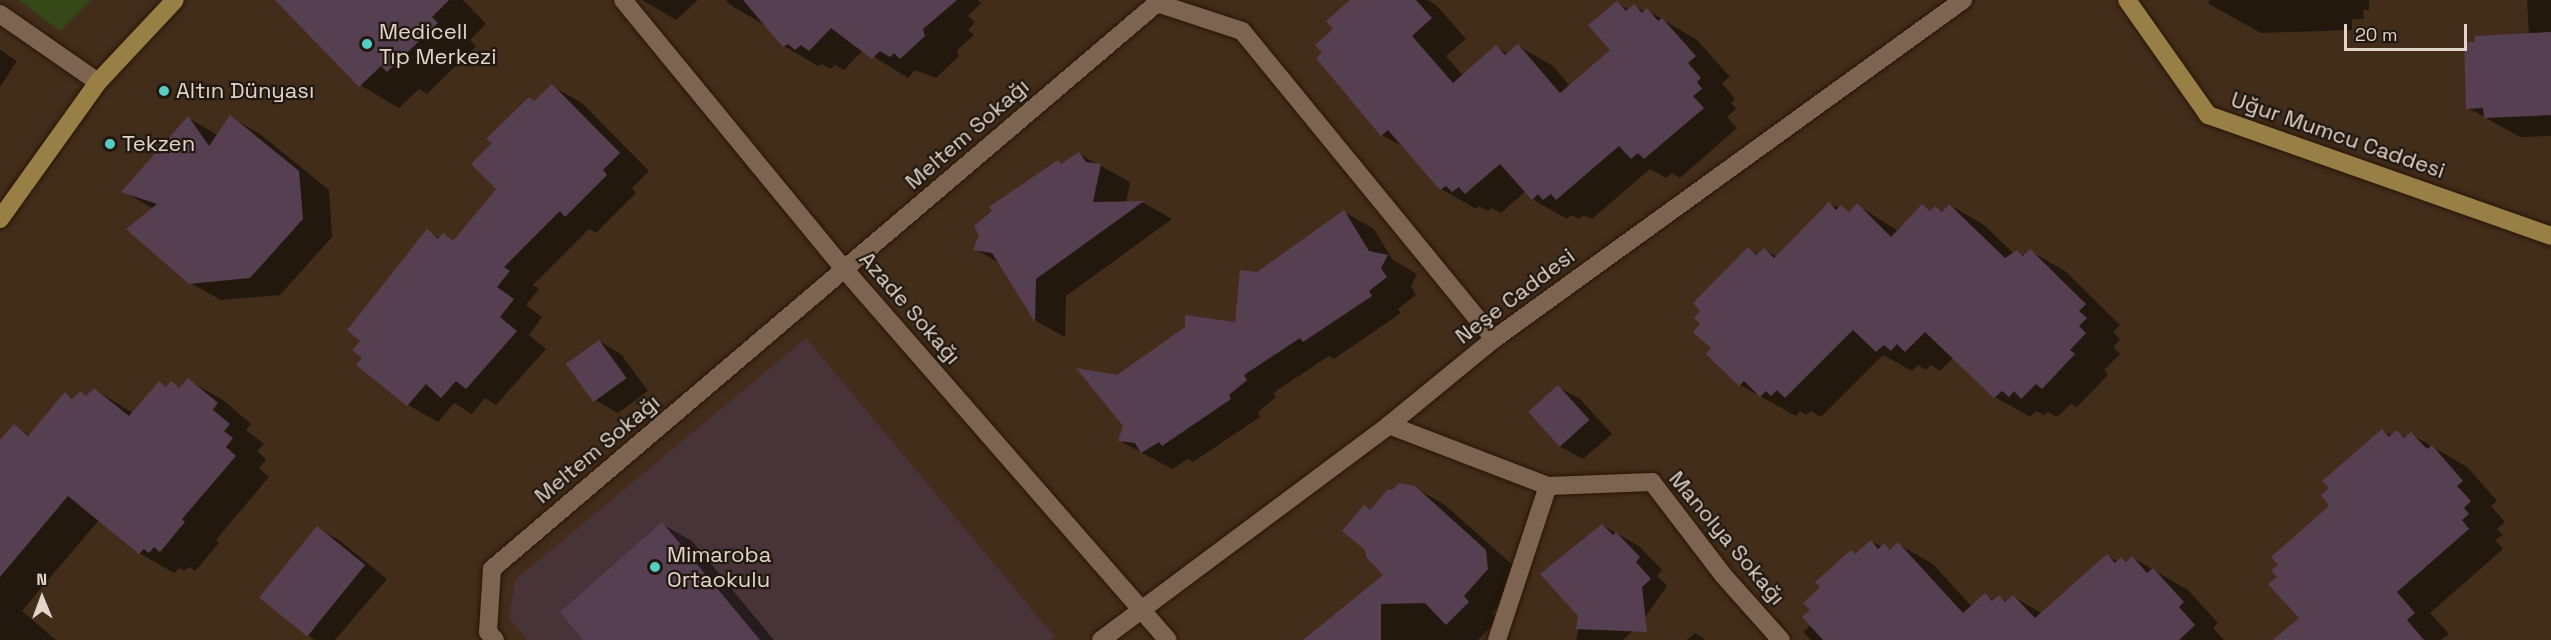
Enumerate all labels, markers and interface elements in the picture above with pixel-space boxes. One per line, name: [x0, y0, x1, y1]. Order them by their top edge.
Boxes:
scale bar: [2347, 12, 2470, 50]
place label: Medicell Tıp Merkezi: [379, 18, 497, 70]
text: 20 m: [2355, 23, 2398, 46]
marker: Medicell Tıp Merkezi: [360, 37, 374, 51]
street label: Meltem Sokağı: [900, 73, 1034, 195]
place label: Altın Dünyası: [176, 78, 314, 104]
marker: Altın Dünyası: [157, 84, 171, 98]
street label: Uğur Mumcu Caddesi: [2227, 86, 2449, 184]
place label: Tekzen: [122, 131, 195, 157]
marker: Tekzen: [103, 137, 117, 151]
street label: Neşe Caddesi: [1450, 243, 1580, 349]
street label: Azade Sokağı: [854, 246, 966, 370]
street label: Meltem Sokağı: [529, 389, 665, 509]
street label: Manolya Sokağı: [1663, 466, 1791, 610]
place label: Mimaroba Ortaokulu: [667, 541, 771, 592]
marker: Mimaroba Ortaokulu: [648, 560, 662, 574]
north arrow: [12, 568, 72, 628]
text: N: [36, 569, 47, 590]

